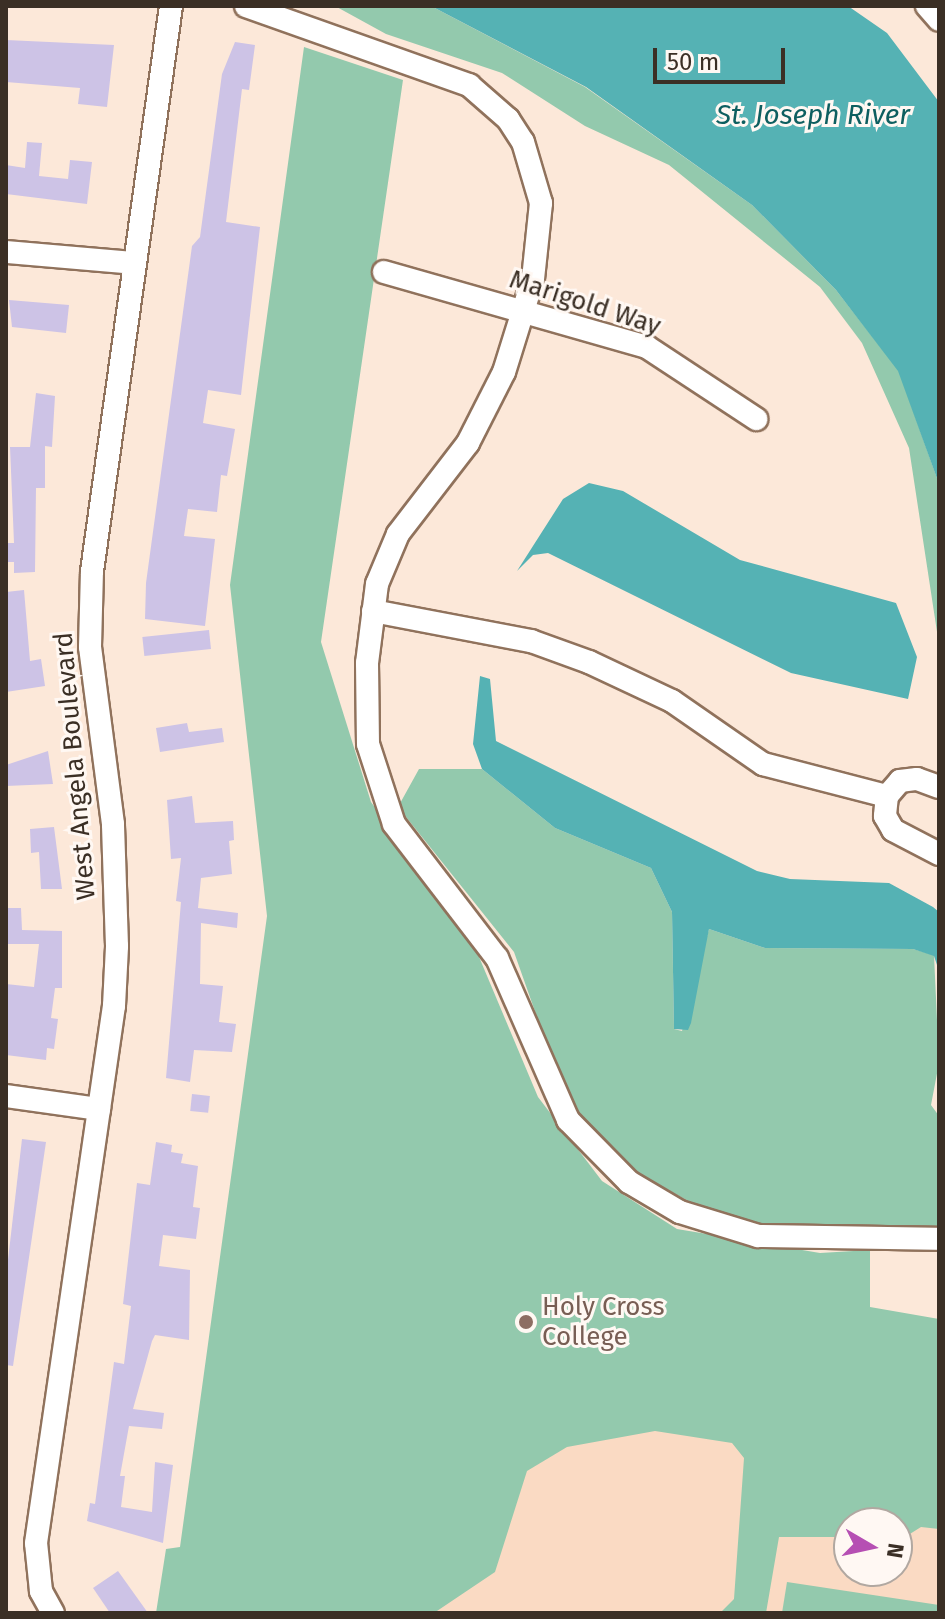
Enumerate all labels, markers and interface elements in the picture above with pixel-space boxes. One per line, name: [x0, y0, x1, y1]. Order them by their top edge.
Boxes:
scale bar: [657, 32, 789, 82]
text: 50 m: [667, 48, 719, 76]
water label: St. Joseph River: [716, 98, 910, 132]
street label: Marigold Way: [505, 264, 665, 342]
street label: West Angela Boulevard: [48, 631, 102, 901]
place label: Holy Cross College: [542, 1291, 665, 1352]
marker: Holy Cross College: [517, 1313, 535, 1331]
north arrow: [833, 1507, 913, 1587]
text: N: [881, 1541, 910, 1560]

